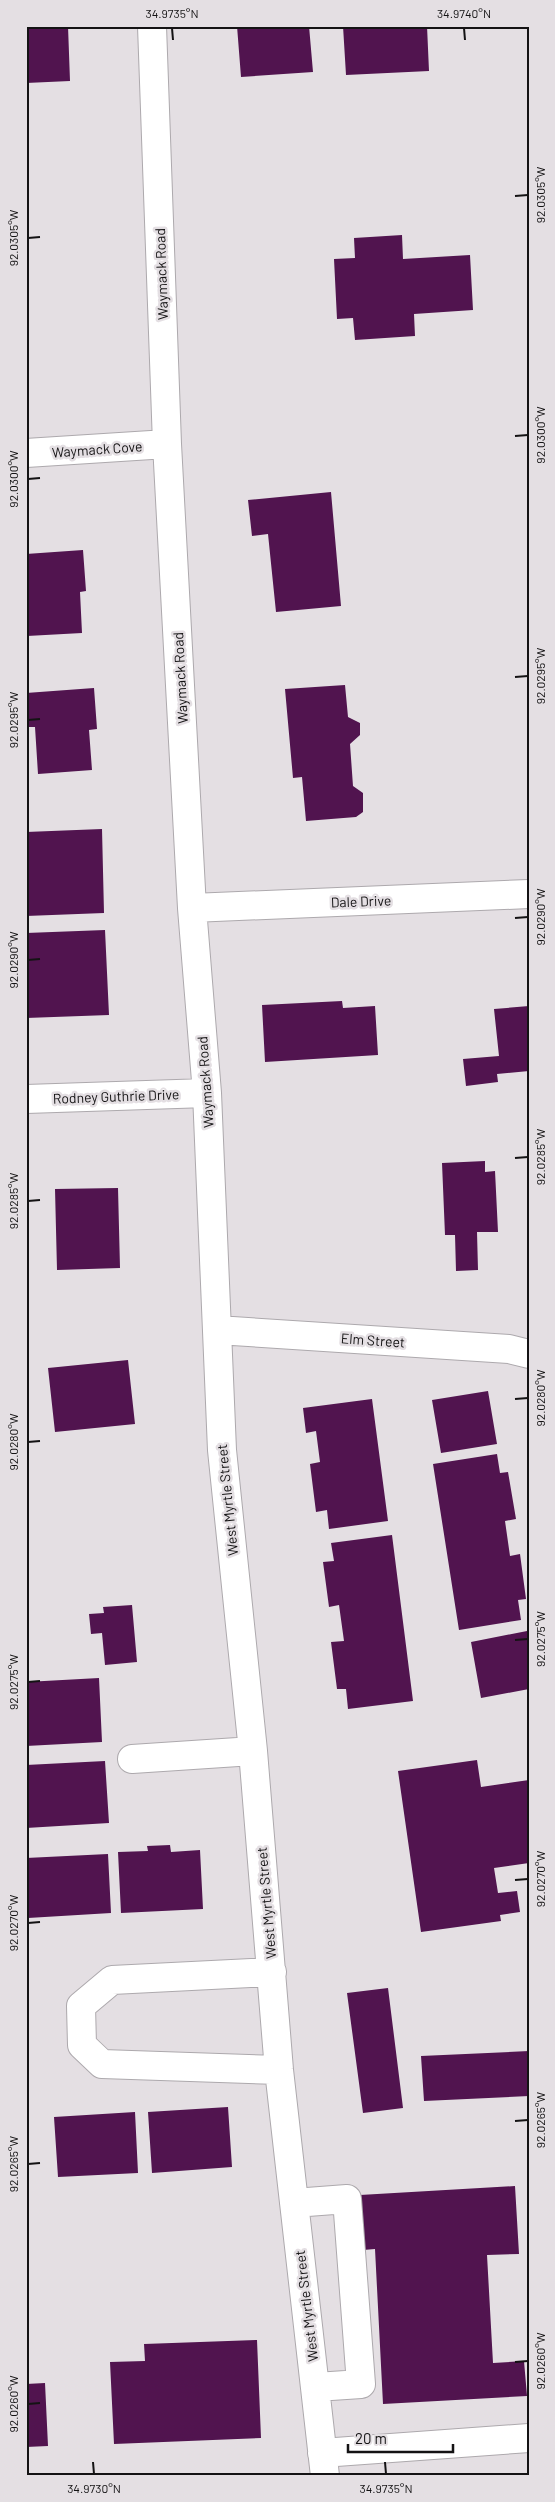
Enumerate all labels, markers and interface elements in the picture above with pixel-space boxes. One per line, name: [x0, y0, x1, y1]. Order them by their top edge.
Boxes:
text: 34.9735°N: [145, 6, 199, 20]
text: 34.9740°N: [437, 6, 491, 20]
text: 92.0305°W: [533, 166, 547, 223]
text: 92.0305°W: [6, 209, 20, 266]
street label: Waymack Road: [151, 228, 171, 320]
text: 92.0300°W: [533, 406, 547, 464]
street label: Waymack Cove: [51, 437, 143, 461]
text: 92.0300°W: [6, 450, 20, 508]
street label: Waymack Road: [169, 632, 191, 724]
text: 92.0295°W: [533, 647, 547, 704]
text: 92.0295°W: [6, 691, 20, 748]
text: 92.0290°W: [533, 888, 547, 945]
street label: Dale Drive: [331, 891, 391, 911]
text: 92.0290°W: [6, 931, 20, 988]
street label: Waymack Road: [193, 1036, 217, 1128]
street label: Rodney Guthrie Drive: [52, 1085, 180, 1107]
text: 92.0285°W: [533, 1128, 547, 1185]
text: 92.0285°W: [6, 1172, 20, 1229]
street label: Elm Street: [340, 1329, 406, 1351]
text: 92.0280°W: [533, 1369, 547, 1426]
text: 92.0280°W: [6, 1413, 20, 1470]
street label: West Myrtle Street: [213, 1443, 241, 1557]
text: 92.0275°W: [533, 1611, 547, 1667]
text: 92.0275°W: [6, 1654, 20, 1710]
street label: West Myrtle Street: [253, 1846, 279, 1960]
text: 92.0270°W: [533, 1850, 547, 1907]
text: 92.0270°W: [6, 1894, 20, 1951]
text: 92.0265°W: [533, 2091, 547, 2148]
text: 92.0265°W: [6, 2135, 20, 2192]
street label: West Myrtle Street: [291, 2249, 321, 2363]
text: 92.0260°W: [533, 2332, 547, 2389]
text: 92.0260°W: [6, 2375, 20, 2432]
scale bar: [348, 2422, 452, 2454]
text: 20 m: [355, 2429, 387, 2447]
text: 34.9730°N: [67, 2481, 121, 2495]
text: 34.9735°N: [359, 2481, 413, 2495]

